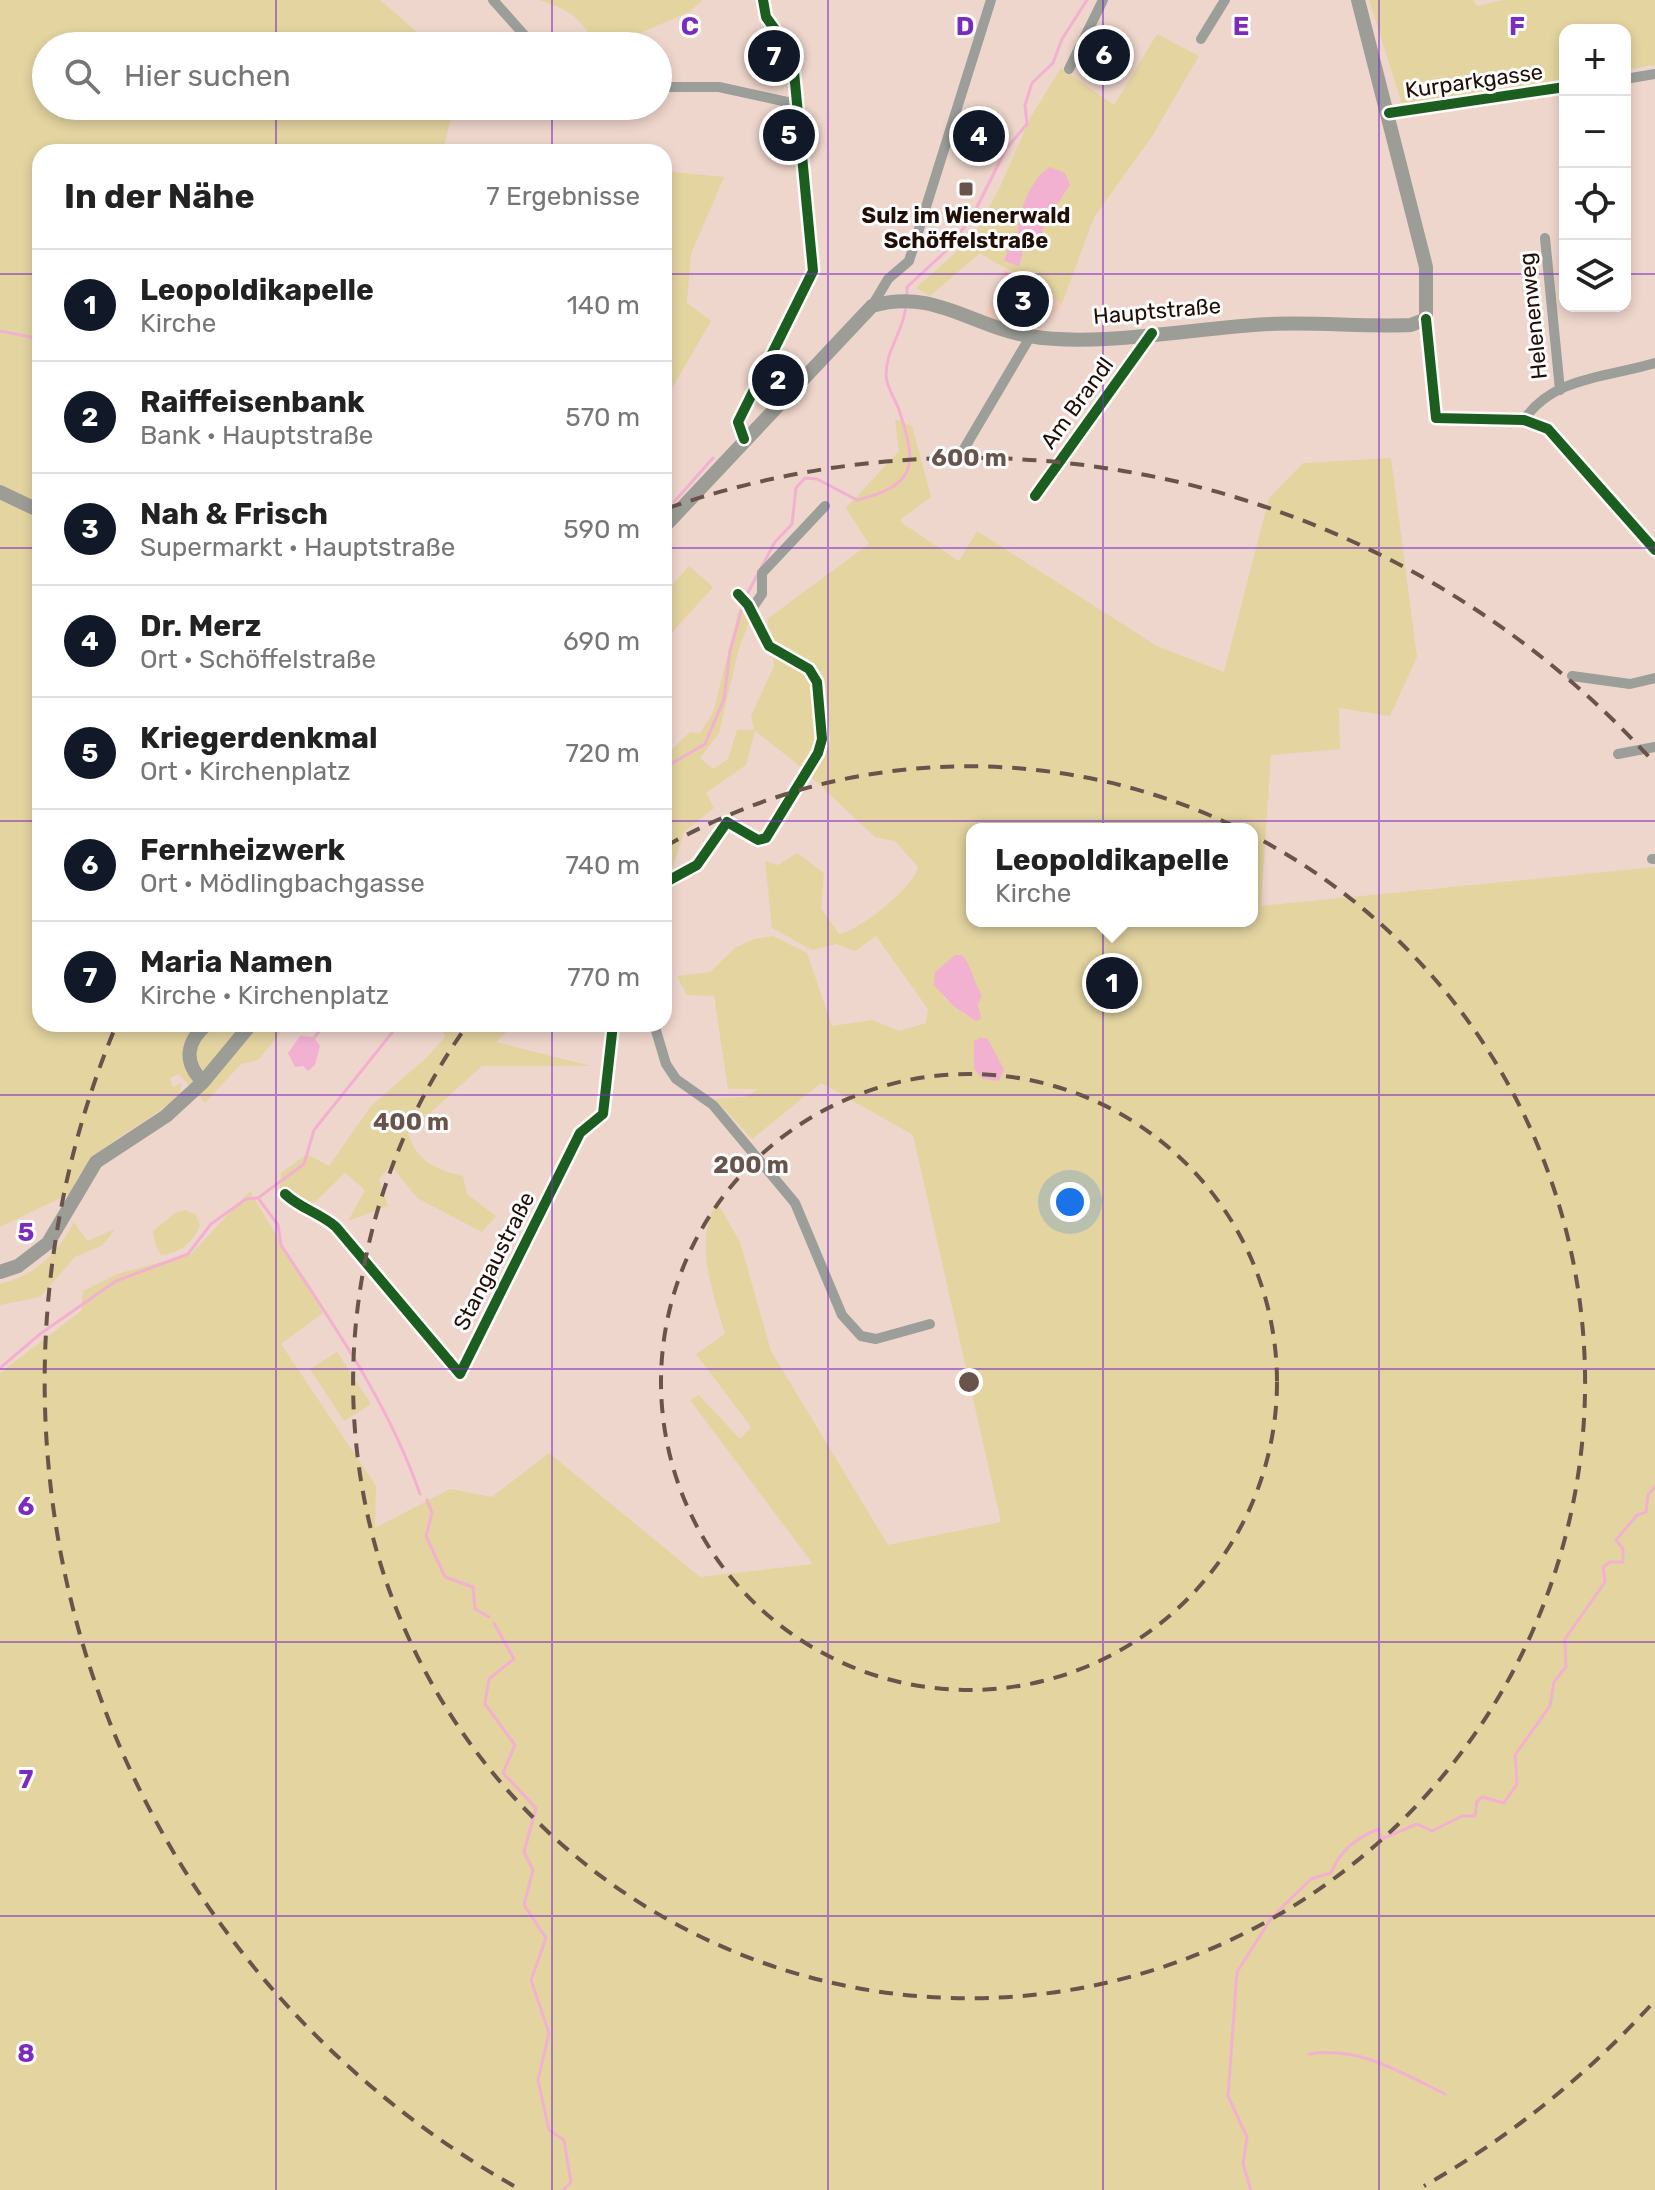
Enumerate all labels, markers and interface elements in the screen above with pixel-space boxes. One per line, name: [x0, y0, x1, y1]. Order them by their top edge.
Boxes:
text: C: [681, 11, 699, 42]
text: D: [956, 11, 974, 42]
text: E: [1233, 11, 1249, 42]
text: F: [1509, 11, 1525, 42]
map controls: [1559, 24, 1631, 312]
button: +: [1559, 24, 1631, 96]
pin: 6: [1078, 25, 1130, 85]
pin: 7: [748, 26, 800, 86]
search box: [32, 32, 672, 120]
icon: search: [60, 54, 104, 98]
text: Hier suchen: [124, 58, 291, 94]
street label: Kurparkgasse: [1403, 58, 1545, 104]
button: −: [1559, 96, 1631, 168]
pin: 5: [763, 105, 815, 165]
pin: 4: [953, 106, 1005, 166]
button: locate: [1559, 168, 1631, 240]
text: In der Nähe: [64, 176, 255, 217]
marker: Sulz im Wienerwald Schöffelstraße: [957, 180, 975, 198]
text: 7 Ergebnisse: [486, 181, 640, 212]
place label: Sulz im Wienerwald Schöffelstraße: [862, 202, 1070, 254]
button: layers: [1559, 240, 1631, 312]
street label: Helenenweg: [1513, 251, 1553, 381]
pin: 3: [997, 271, 1049, 331]
text: Leopoldikapelle: [140, 272, 374, 308]
text: 1: [84, 290, 96, 321]
text: 140 m: [567, 290, 640, 321]
street label: Hauptstraße: [1092, 292, 1222, 330]
text: Kirche: [140, 308, 216, 339]
pin: 2: [752, 350, 804, 410]
street label: Am Brandl: [1035, 352, 1119, 454]
text: Raiffeisenbank: [140, 384, 365, 420]
text: 2: [82, 402, 98, 433]
text: 570 m: [565, 402, 640, 433]
text: Bank · Hauptstraße: [140, 420, 373, 451]
text: 600 m: [931, 444, 1007, 472]
text: Nah & Frisch: [140, 496, 328, 532]
text: 3: [81, 514, 99, 545]
text: 590 m: [563, 514, 640, 545]
text: Supermarkt · Hauptstraße: [140, 532, 455, 563]
text: Dr. Merz: [140, 608, 261, 644]
text: 4: [81, 626, 99, 657]
text: 690 m: [563, 626, 640, 657]
text: Ort · Schöffelstraße: [140, 644, 376, 675]
text: Kriegerdenkmal: [140, 720, 378, 756]
text: 5: [82, 738, 98, 769]
text: 720 m: [565, 738, 640, 769]
text: Ort · Kirchenplatz: [140, 756, 350, 787]
popup: [966, 823, 1258, 927]
text: Fernheizwerk: [140, 832, 345, 868]
text: Leopoldikapelle: [995, 842, 1229, 878]
text: 6: [82, 850, 98, 881]
text: 740 m: [565, 850, 640, 881]
text: Ort · Mödlingbachgasse: [140, 868, 425, 899]
text: Kirche: [995, 878, 1071, 909]
text: Maria Namen: [140, 944, 333, 980]
pin: 1: [1086, 953, 1138, 1013]
text: 7: [83, 962, 97, 993]
text: 770 m: [567, 962, 640, 993]
text: Kirche · Kirchenplatz: [140, 980, 389, 1011]
text: 400 m: [373, 1108, 449, 1136]
text: 200 m: [713, 1151, 789, 1179]
your location: [1050, 1182, 1090, 1222]
street label: Stangaustraße: [448, 1187, 540, 1335]
text: 5: [18, 1217, 34, 1248]
centre of rings: [955, 1368, 983, 1396]
text: 6: [18, 1491, 35, 1522]
text: 7: [19, 1764, 34, 1795]
text: 8: [17, 2038, 35, 2069]

